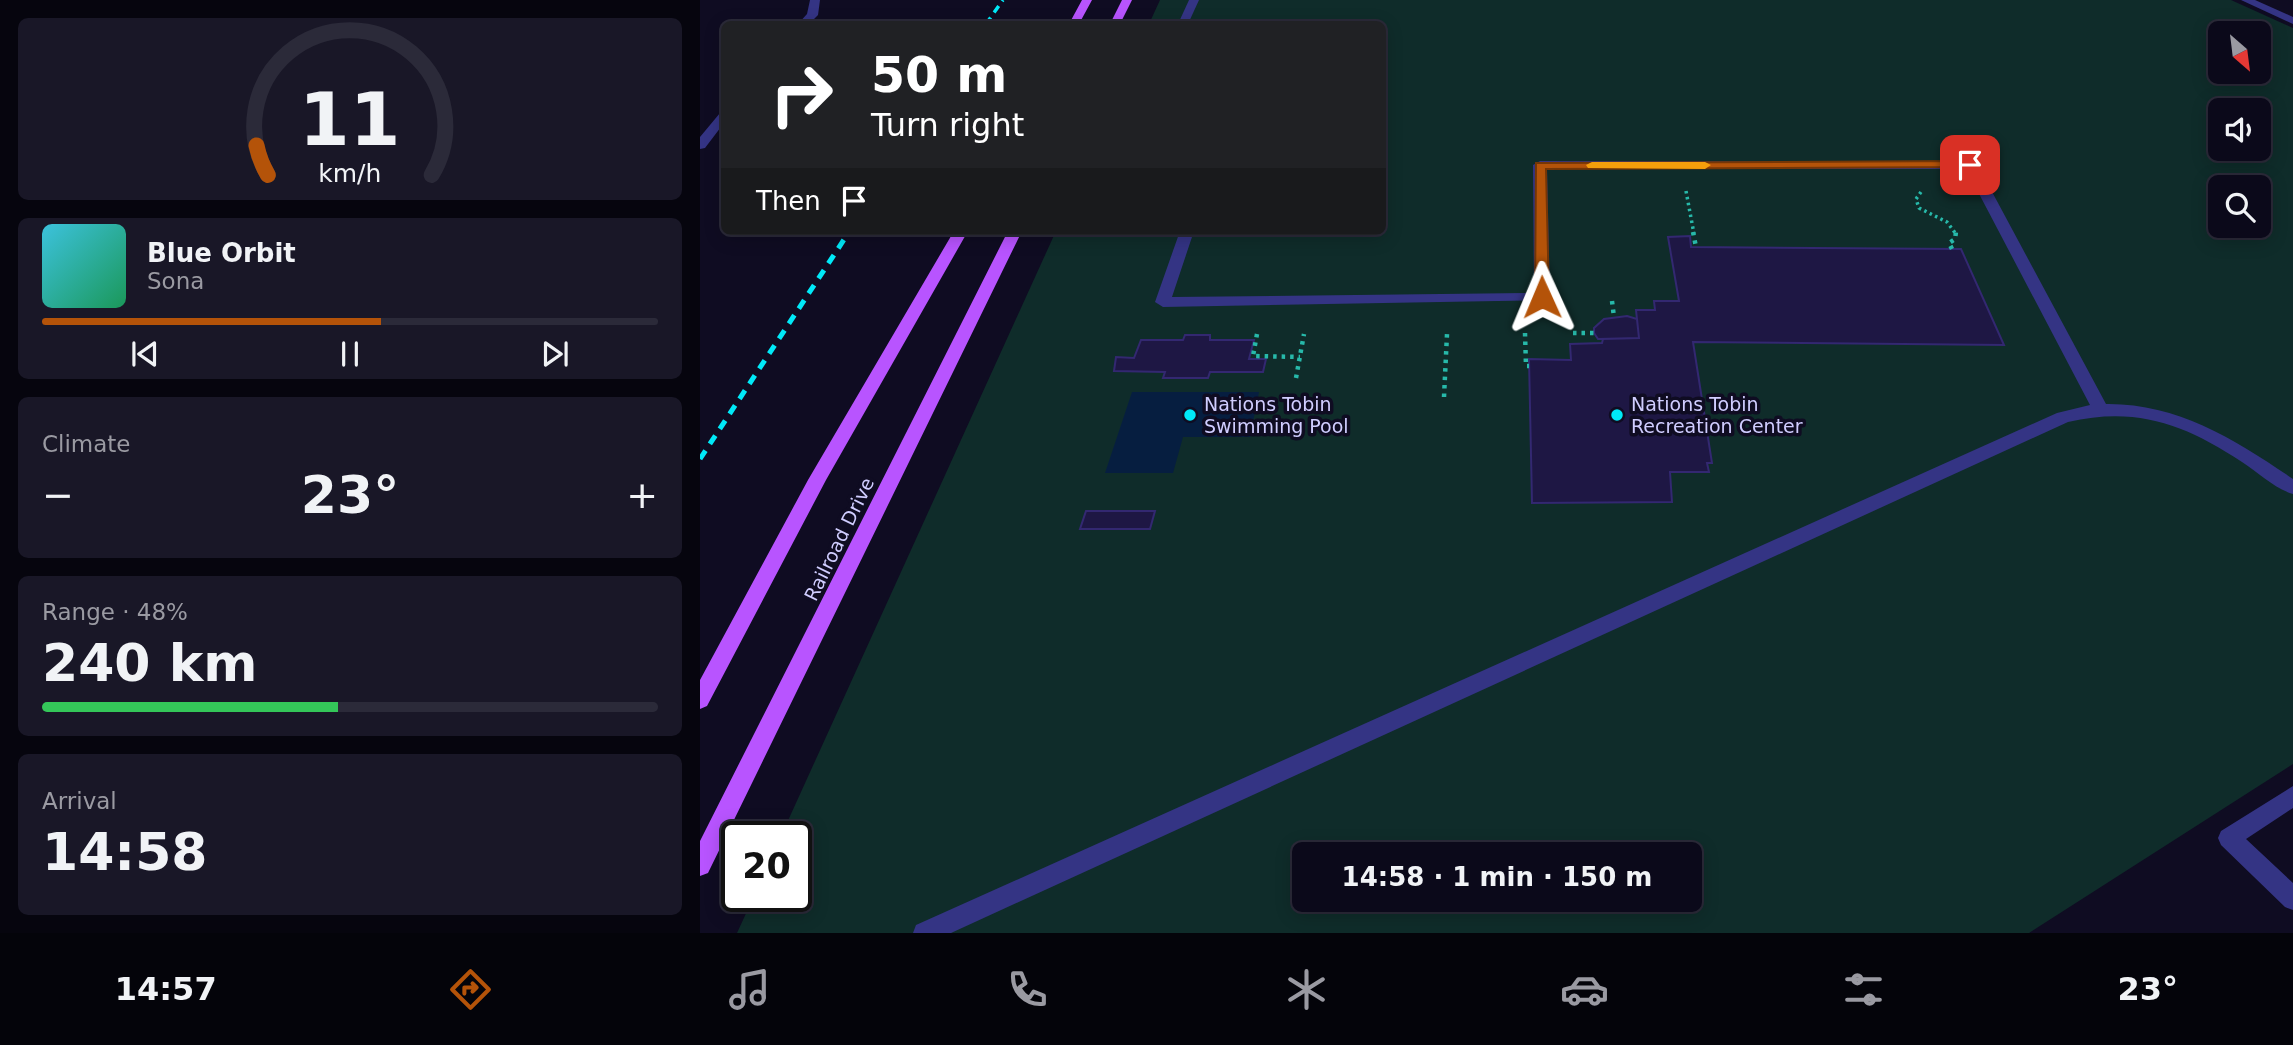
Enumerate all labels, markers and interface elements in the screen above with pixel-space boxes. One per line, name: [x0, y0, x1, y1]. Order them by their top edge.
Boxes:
north arrow: [2208, 21, 2272, 84]
map controls: [2208, 21, 2271, 238]
text: 50 m: [871, 47, 1007, 104]
icon: right: [756, 49, 847, 140]
text: 11: [299, 77, 401, 162]
button: sound: [2208, 98, 2271, 161]
text: Turn right: [871, 106, 1024, 144]
pin: [1940, 135, 2000, 195]
icon: arrive: [1951, 146, 1989, 184]
text: km/h: [318, 159, 382, 188]
button: search: [2208, 175, 2271, 238]
icon: arrive: [835, 182, 873, 220]
text: Then: [756, 186, 821, 216]
text: Blue Orbit: [147, 238, 296, 268]
position arrow: [1505, 260, 1579, 334]
text: Sona: [147, 268, 204, 294]
icon: previous: [126, 335, 164, 373]
icon: pause: [331, 335, 369, 373]
icon: next: [536, 335, 574, 373]
place label: Nations Tobin Swimming Pool: [1204, 393, 1349, 437]
place label: Nations Tobin Recreation Center: [1631, 393, 1803, 437]
marker: Nations Tobin Swimming Pool: [1182, 407, 1198, 423]
marker: Nations Tobin Recreation Center: [1609, 407, 1625, 423]
text: Climate: [42, 431, 131, 457]
text: 23°: [301, 465, 399, 525]
text: −: [42, 473, 74, 517]
text: +: [626, 473, 658, 517]
street label: Railroad Drive: [800, 474, 878, 604]
text: Range · 48%: [42, 599, 188, 625]
text: 240 km: [42, 633, 257, 693]
text: Arrival: [42, 788, 117, 814]
speed limit sign: 20: [721, 821, 812, 912]
text: 14:58: [42, 822, 208, 882]
text: 14:58 · 1 min · 150 m: [1342, 862, 1652, 892]
icon: directions: [446, 965, 495, 1014]
icon: music: [725, 965, 774, 1014]
icon: phone: [1003, 965, 1052, 1014]
icon: climate: [1282, 965, 1331, 1014]
icon: car: [1560, 965, 1609, 1014]
icon: filters: [1839, 965, 1888, 1014]
text: 14:57: [115, 970, 217, 1008]
text: 23°: [2118, 970, 2178, 1008]

